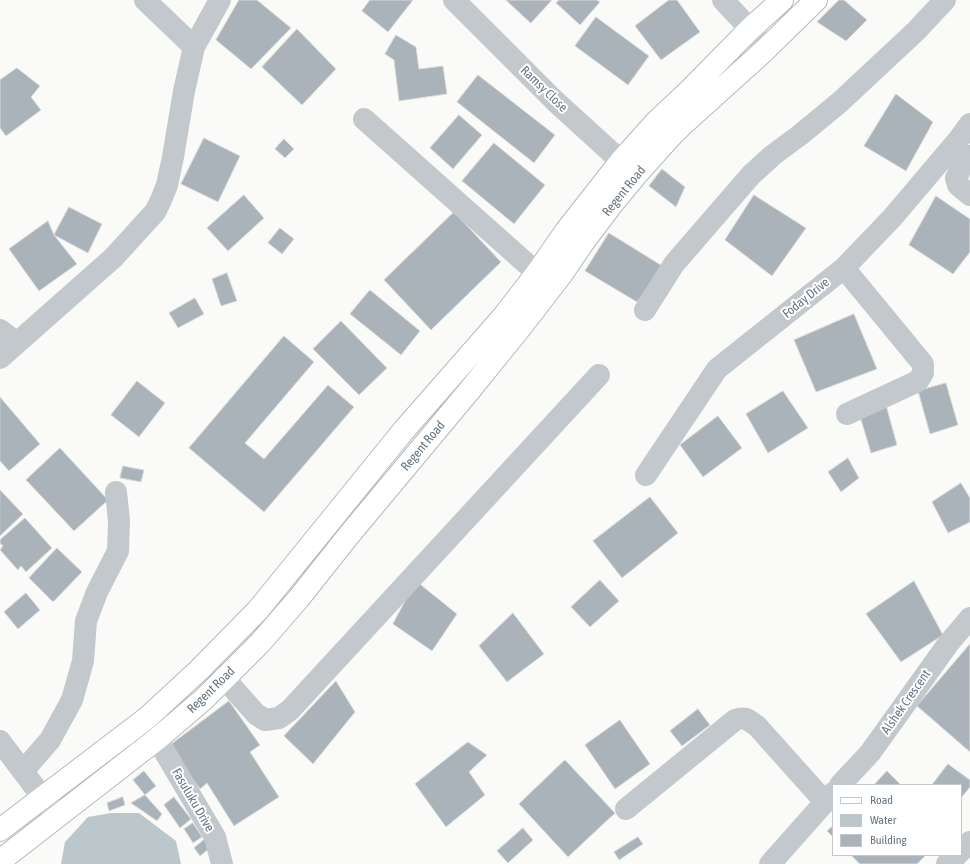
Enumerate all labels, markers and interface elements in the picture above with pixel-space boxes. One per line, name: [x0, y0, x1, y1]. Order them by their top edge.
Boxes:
street label: Ramsy Close: [517, 63, 571, 115]
street label: Regent Road: [599, 163, 649, 219]
street label: Foday Drive: [779, 274, 833, 322]
street label: Regent Road: [398, 418, 448, 474]
street label: Regent Road: [184, 663, 238, 717]
street label: Alshek Crescent: [878, 667, 934, 737]
street label: Fasuluku Drive: [169, 766, 217, 834]
legend: [832, 784, 962, 856]
text: Road: [870, 793, 893, 807]
text: Water: [870, 813, 896, 827]
text: Building: [870, 833, 907, 847]

